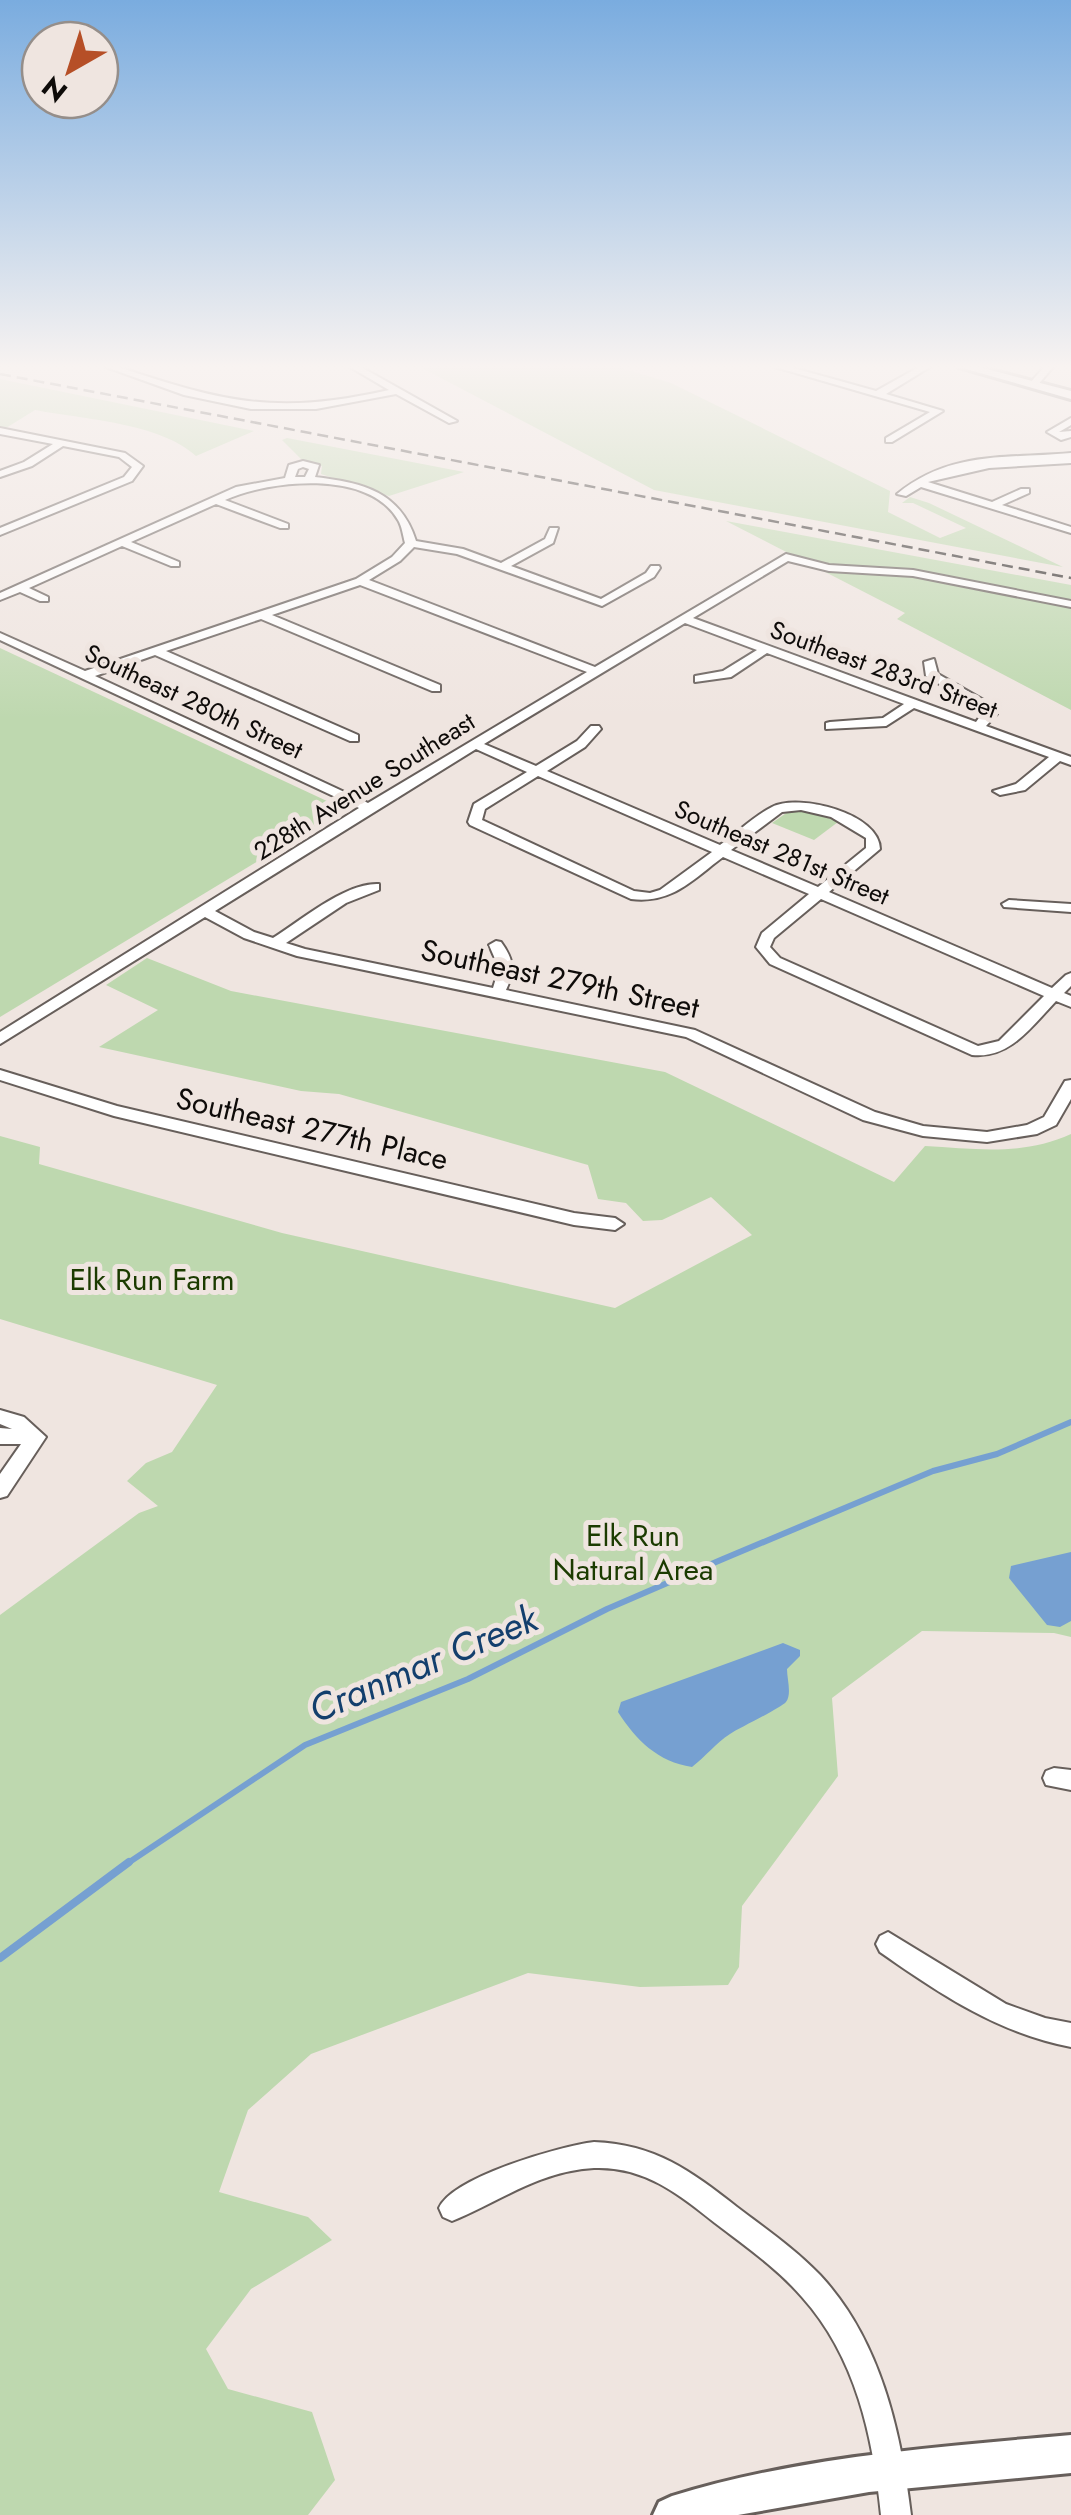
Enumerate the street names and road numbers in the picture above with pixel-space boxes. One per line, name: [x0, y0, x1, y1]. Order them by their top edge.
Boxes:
street label: Southeast 283rd Street: [765, 611, 1003, 727]
street label: Southeast 280th Street: [79, 635, 309, 767]
street label: 228th Avenue Southeast: [246, 703, 482, 869]
street label: Southeast 281st Street: [669, 790, 895, 914]
street label: Southeast 279th Street: [417, 928, 704, 1029]
street label: Southeast 277th Place: [172, 1076, 452, 1181]

